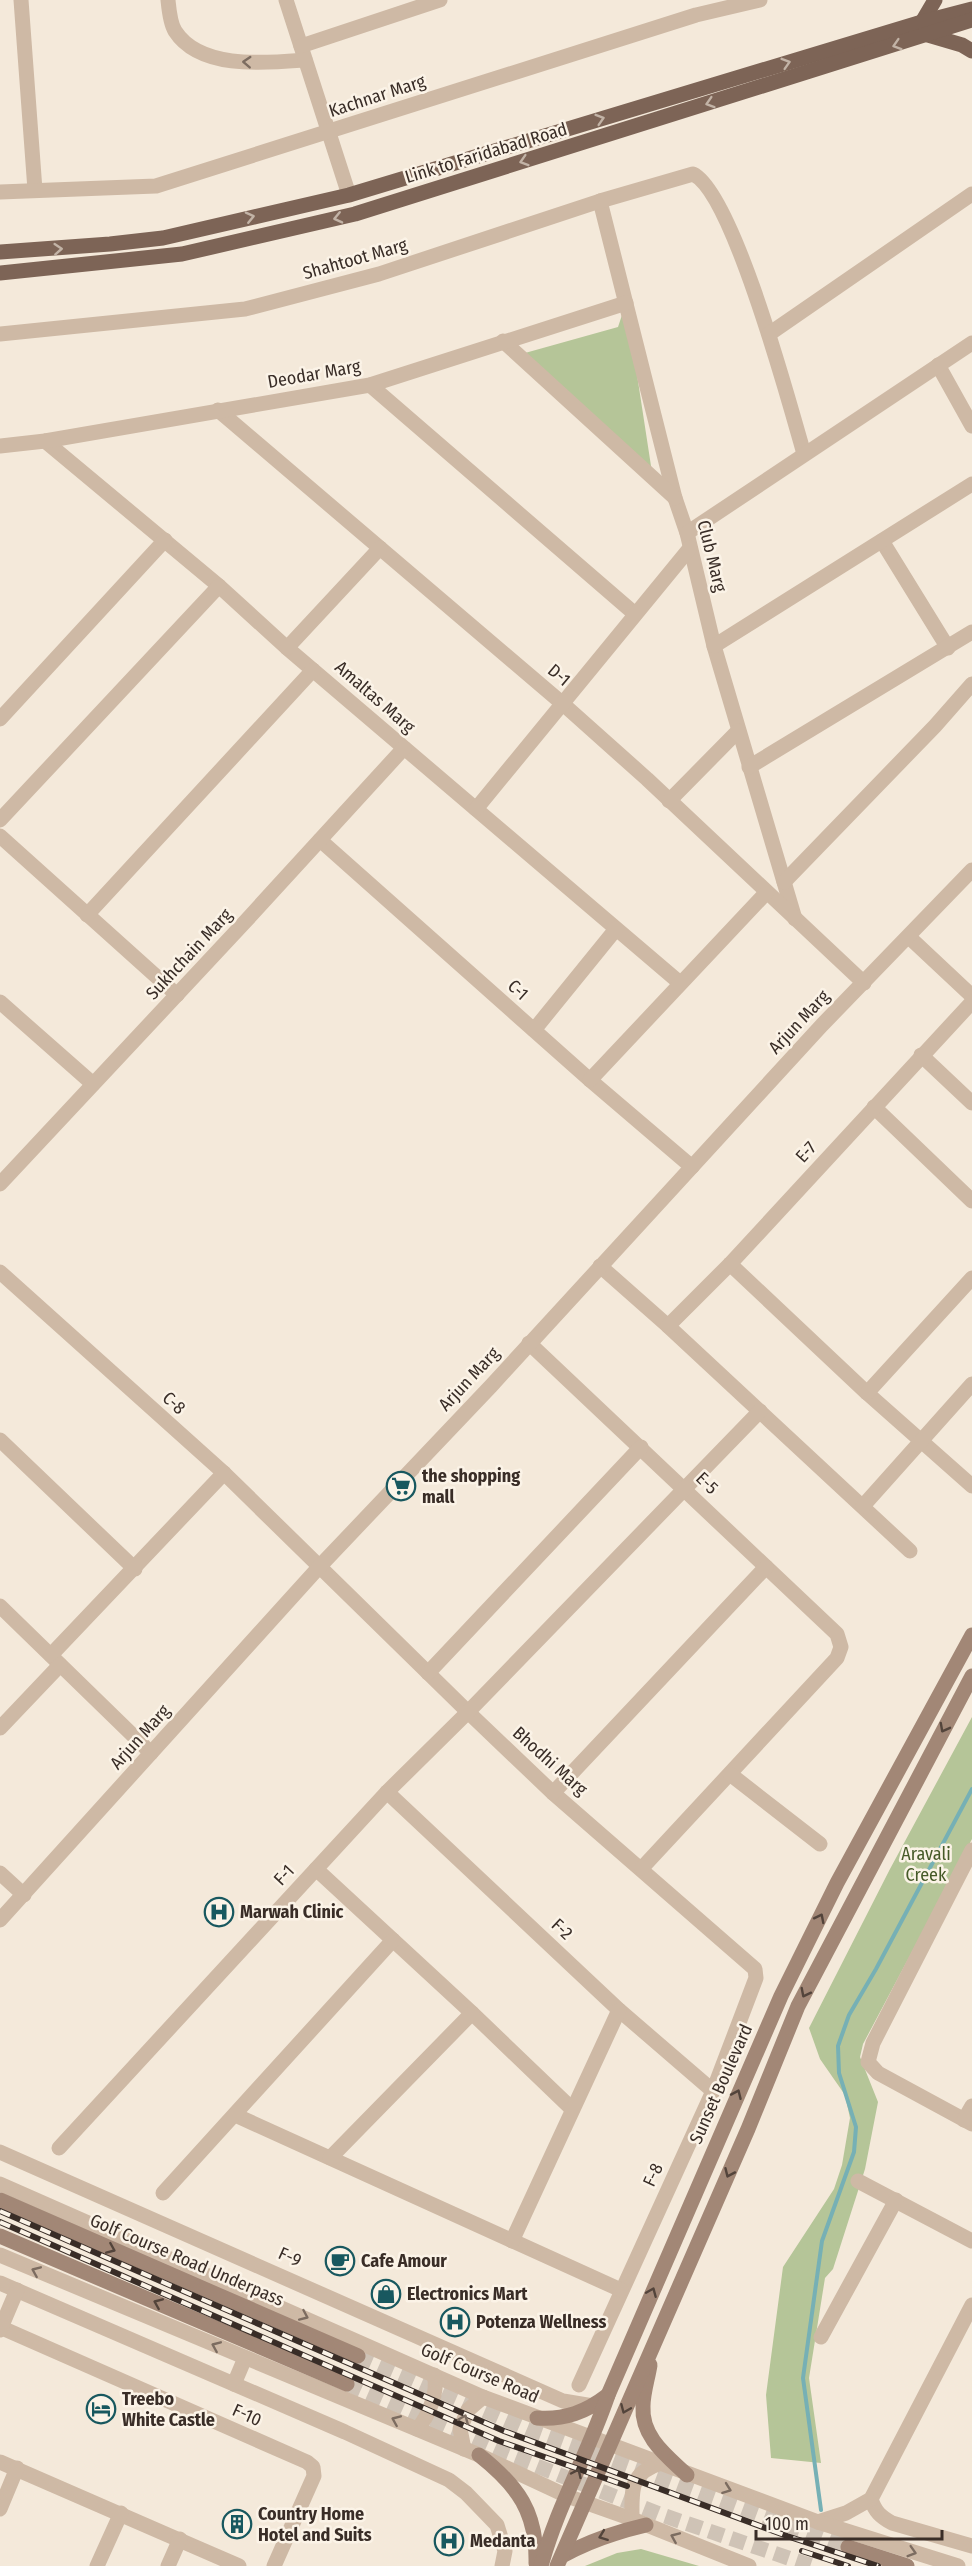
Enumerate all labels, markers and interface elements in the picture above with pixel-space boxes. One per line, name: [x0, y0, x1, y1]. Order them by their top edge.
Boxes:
one-way arrow: [892, 38, 903, 50]
one-way arrow: [242, 56, 251, 69]
one-way arrow: [781, 58, 791, 70]
street label: Kachnar Marg: [326, 70, 429, 122]
one-way arrow: [705, 96, 716, 108]
one-way arrow: [594, 114, 605, 126]
street label: Link to Faridabad Road: [402, 118, 570, 188]
one-way arrow: [519, 154, 530, 166]
one-way arrow: [333, 211, 343, 224]
one-way arrow: [245, 212, 255, 225]
street label: Shahtoot Marg: [300, 233, 410, 284]
one-way arrow: [54, 242, 63, 255]
street label: Deodar Marg: [266, 355, 363, 393]
street label: Club Marg: [692, 518, 732, 595]
street label: Amaltas Marg: [330, 656, 420, 738]
street label: D-1: [543, 659, 575, 691]
street label: Sukhchain Marg: [141, 903, 237, 1004]
street label: C-1: [503, 975, 533, 1005]
street label: Arjun Marg: [764, 985, 834, 1059]
street label: E-7: [791, 1137, 821, 1167]
street label: Arjun Marg: [434, 1342, 504, 1416]
street label: C-8: [158, 1387, 190, 1419]
place label: the shopping mall: [422, 1465, 520, 1508]
street label: E-5: [691, 1467, 723, 1499]
supermarket icon: the shopping mall: [385, 1470, 417, 1502]
street label: Arjun Marg: [105, 1700, 175, 1774]
one-way arrow: [940, 1721, 951, 1732]
street label: Bhodhi Marg: [508, 1722, 592, 1801]
park label: Aravali Creek: [901, 1843, 951, 1886]
street label: F-1: [269, 1860, 299, 1890]
hospital icon: Marwah Clinic: [203, 1896, 235, 1928]
place label: Marwah Clinic: [240, 1901, 344, 1923]
one-way arrow: [813, 1913, 824, 1924]
street label: F-2: [547, 1914, 577, 1944]
one-way arrow: [800, 1987, 812, 1998]
street label: Sunset Boulevard: [685, 2021, 757, 2147]
one-way arrow: [730, 2090, 742, 2101]
street label: F-8: [638, 2160, 668, 2190]
one-way arrow: [724, 2166, 736, 2177]
street label: Golf Course Road Underpass: [87, 2209, 288, 2311]
one-way arrow: [105, 2242, 116, 2254]
street label: F-9: [275, 2242, 305, 2272]
cafe icon: Cafe Amour: [324, 2245, 356, 2277]
place label: Cafe Amour: [361, 2250, 447, 2272]
one-way arrow: [31, 2266, 42, 2278]
shop icon: Electronics Mart: [370, 2278, 402, 2310]
place label: Electronics Mart: [407, 2283, 528, 2305]
one-way arrow: [645, 2288, 657, 2299]
one-way arrow: [153, 2298, 164, 2310]
hospital icon: Potenza Wellness: [439, 2306, 471, 2338]
one-way arrow: [298, 2309, 309, 2321]
place label: Potenza Wellness: [476, 2311, 606, 2333]
street label: Golf Course Road: [418, 2338, 542, 2408]
one-way arrow: [211, 2341, 222, 2353]
place label: Treebo White Castle: [122, 2388, 215, 2431]
hotel icon: Treebo White Castle: [85, 2393, 117, 2425]
street label: F-10: [229, 2399, 265, 2431]
one-way arrow: [620, 2402, 632, 2413]
one-way arrow: [457, 2415, 469, 2426]
one-way arrow: [391, 2416, 402, 2428]
one-way arrow: [570, 2468, 582, 2479]
one-way arrow: [721, 2482, 732, 2495]
place label: Country Home Hotel and Suits: [258, 2503, 372, 2546]
scale bar: [756, 2503, 942, 2541]
building icon: Country Home Hotel and Suits: [221, 2508, 253, 2540]
text: 100 m: [765, 2513, 809, 2535]
hospital icon: Medanta: [433, 2525, 465, 2557]
one-way arrow: [598, 2529, 609, 2542]
place label: Medanta: [470, 2530, 535, 2552]
one-way arrow: [670, 2532, 681, 2544]
one-way arrow: [906, 2544, 917, 2557]

